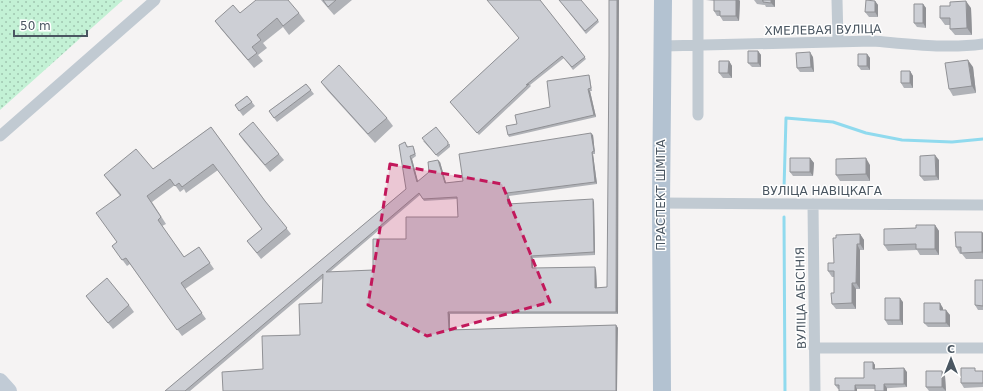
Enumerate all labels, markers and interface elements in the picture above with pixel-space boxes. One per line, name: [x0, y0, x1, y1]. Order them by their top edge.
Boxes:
scale bar: [14, 12, 87, 38]
text: 50 m: [20, 19, 51, 33]
street label: ХМЕЛЕВАЯ ВУЛІЦА: [764, 22, 882, 38]
street label: ПРАСПЕКТ ШМІТА: [654, 139, 668, 251]
street label: ВУЛІЦА НАВІЦКАГА: [762, 184, 883, 198]
street label: ВУЛІЦА АБІСІНІЯ: [793, 247, 809, 349]
north arrow: [931, 339, 971, 379]
text: С: [947, 343, 955, 356]

